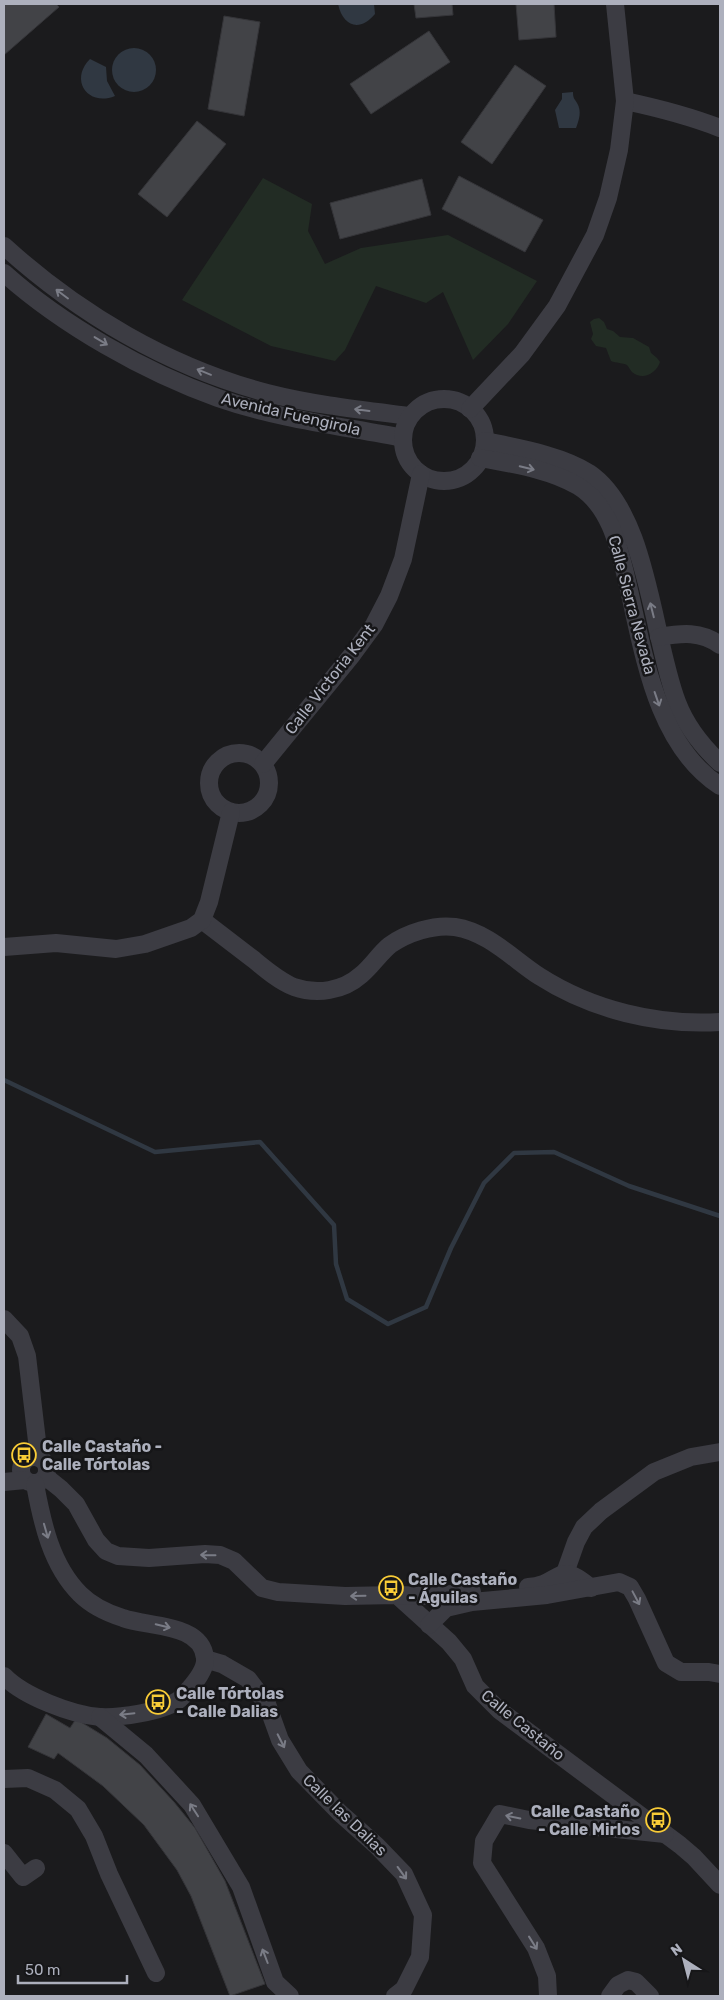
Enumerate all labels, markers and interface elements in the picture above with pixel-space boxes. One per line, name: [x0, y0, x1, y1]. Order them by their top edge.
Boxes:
one-way arrow: [56, 288, 70, 299]
one-way arrow: [93, 336, 107, 346]
one-way arrow: [197, 366, 212, 375]
street label: Avenida Fuengirola: [220, 389, 362, 439]
one-way arrow: [354, 405, 370, 415]
one-way arrow: [519, 464, 535, 473]
street label: Calle Sierra Nevada: [604, 533, 660, 677]
one-way arrow: [647, 602, 656, 618]
street label: Calle Victoria Kent: [281, 620, 379, 738]
one-way arrow: [653, 690, 663, 706]
place label: Calle Castaño - Calle Tórtolas: [42, 1437, 162, 1474]
bus stop icon: Calle Castaño - Calle Tórtolas: [11, 1442, 37, 1468]
one-way arrow: [41, 1523, 51, 1539]
one-way arrow: [200, 1550, 216, 1559]
place label: Calle Castaño - Águilas: [408, 1570, 517, 1607]
bus stop icon: Calle Castaño - Águilas: [378, 1575, 404, 1601]
one-way arrow: [350, 1591, 366, 1600]
one-way arrow: [631, 1591, 641, 1606]
one-way arrow: [154, 1622, 170, 1631]
place label: Calle Tórtolas - Calle Dalias: [176, 1684, 284, 1721]
street label: Calle Castaño: [477, 1686, 569, 1764]
bus stop icon: Calle Tórtolas - Calle Dalias: [145, 1689, 171, 1715]
one-way arrow: [119, 1709, 135, 1719]
one-way arrow: [277, 1733, 286, 1748]
street label: Calle las Dalias: [299, 1770, 391, 1860]
place label: Calle Castaño - Calle Mirlos: [531, 1802, 640, 1839]
one-way arrow: [189, 1804, 199, 1818]
bus stop icon: Calle Castaño - Calle Mirlos: [645, 1807, 671, 1833]
one-way arrow: [505, 1812, 521, 1821]
one-way arrow: [397, 1866, 407, 1880]
north arrow: [659, 1935, 709, 1985]
one-way arrow: [528, 1936, 538, 1950]
text: N: [668, 1940, 686, 1960]
one-way arrow: [260, 1948, 269, 1964]
scale bar: [18, 1952, 126, 1984]
text: 50 m: [25, 1961, 60, 1979]

